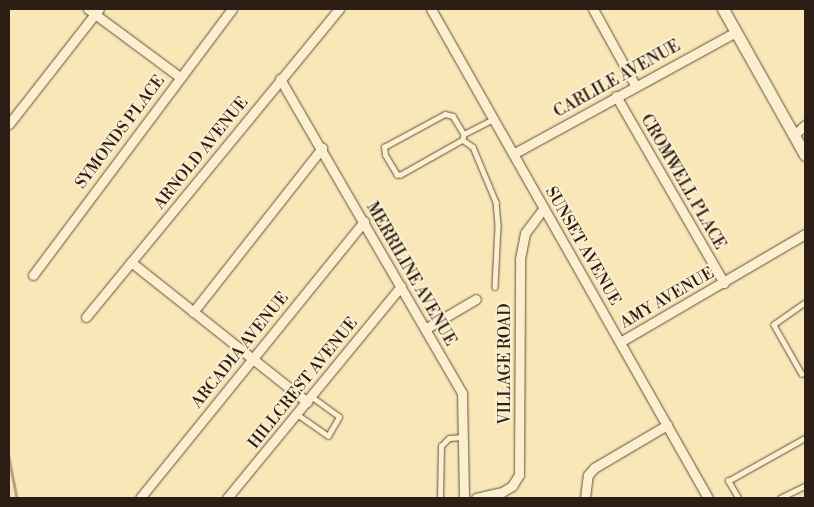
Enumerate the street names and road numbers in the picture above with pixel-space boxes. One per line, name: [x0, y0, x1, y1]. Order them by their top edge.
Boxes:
street label: CARLILE AVENUE: [550, 36, 684, 122]
street label: SYMONDS PLACE: [71, 72, 169, 192]
street label: ARNOLD AVENUE: [150, 93, 252, 213]
street label: CROMWELL PLACE: [636, 111, 730, 253]
street label: SUNSET AVENUE: [541, 183, 625, 309]
street label: MERRILINE AVENUE: [362, 199, 460, 349]
street label: AMY AVENUE: [617, 263, 717, 333]
street label: ARCADIA AVENUE: [187, 288, 293, 412]
street label: VILLAGE ROAD: [495, 303, 515, 425]
street label: HILLCREST AVENUE: [244, 314, 362, 452]

